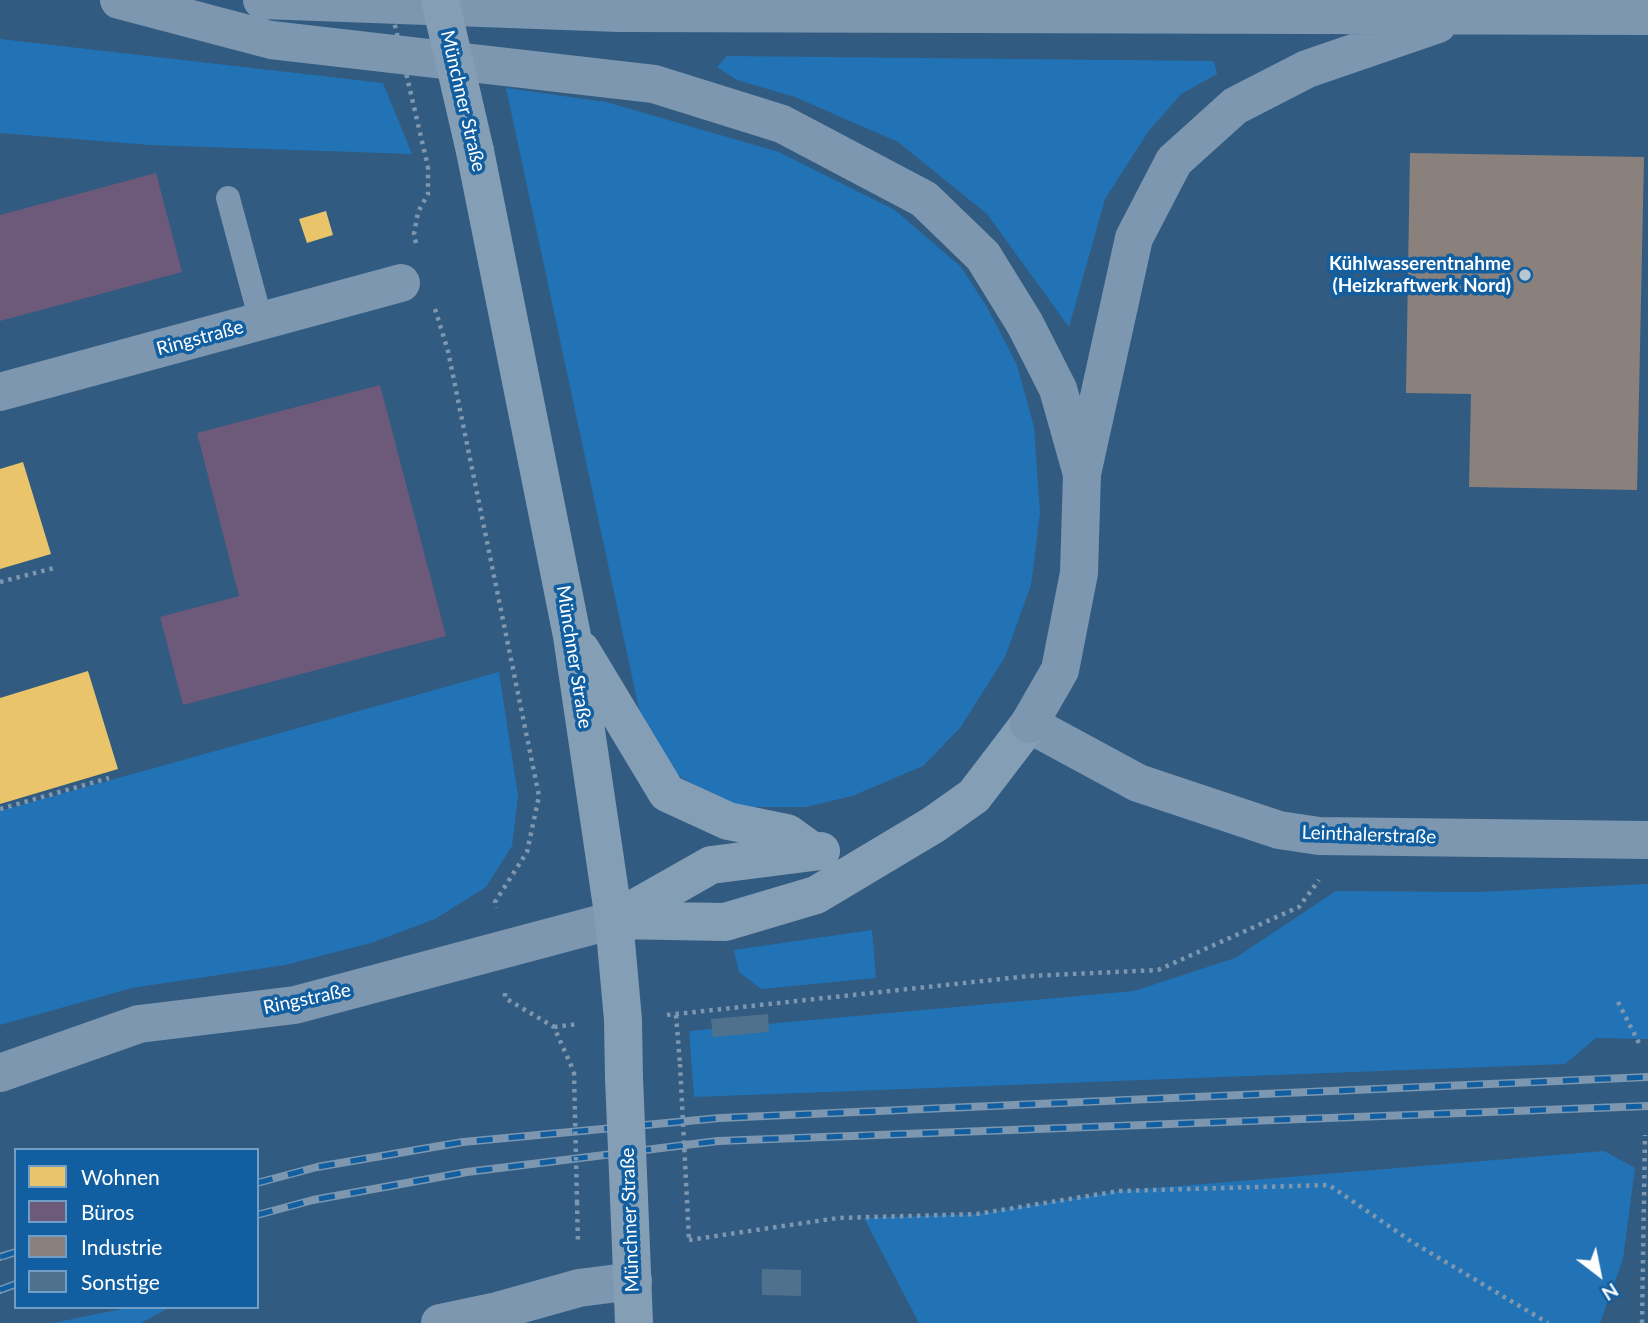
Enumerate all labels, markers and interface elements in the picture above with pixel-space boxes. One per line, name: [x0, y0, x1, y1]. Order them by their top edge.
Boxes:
street label: Münchner Straße: [436, 28, 490, 174]
place label: Kühlwasserentnahme (Heizkraftwerk Nord): [1329, 253, 1511, 297]
marker: Kühlwasserentnahme (Heizkraftwerk Nord): [1517, 267, 1533, 283]
street label: Ringstraße: [154, 315, 246, 361]
street label: Münchner Straße: [551, 584, 597, 730]
street label: Leinthalerstraße: [1301, 821, 1437, 849]
street label: Ringstraße: [261, 979, 353, 1019]
street label: Münchner Straße: [616, 1147, 644, 1293]
legend: [14, 1148, 259, 1309]
text: Wohnen: [81, 1164, 160, 1189]
text: Büros: [81, 1199, 134, 1224]
text: Industrie: [81, 1234, 162, 1259]
north arrow: [1564, 1239, 1634, 1309]
text: Sonstige: [81, 1269, 160, 1294]
text: N: [1598, 1279, 1623, 1306]

